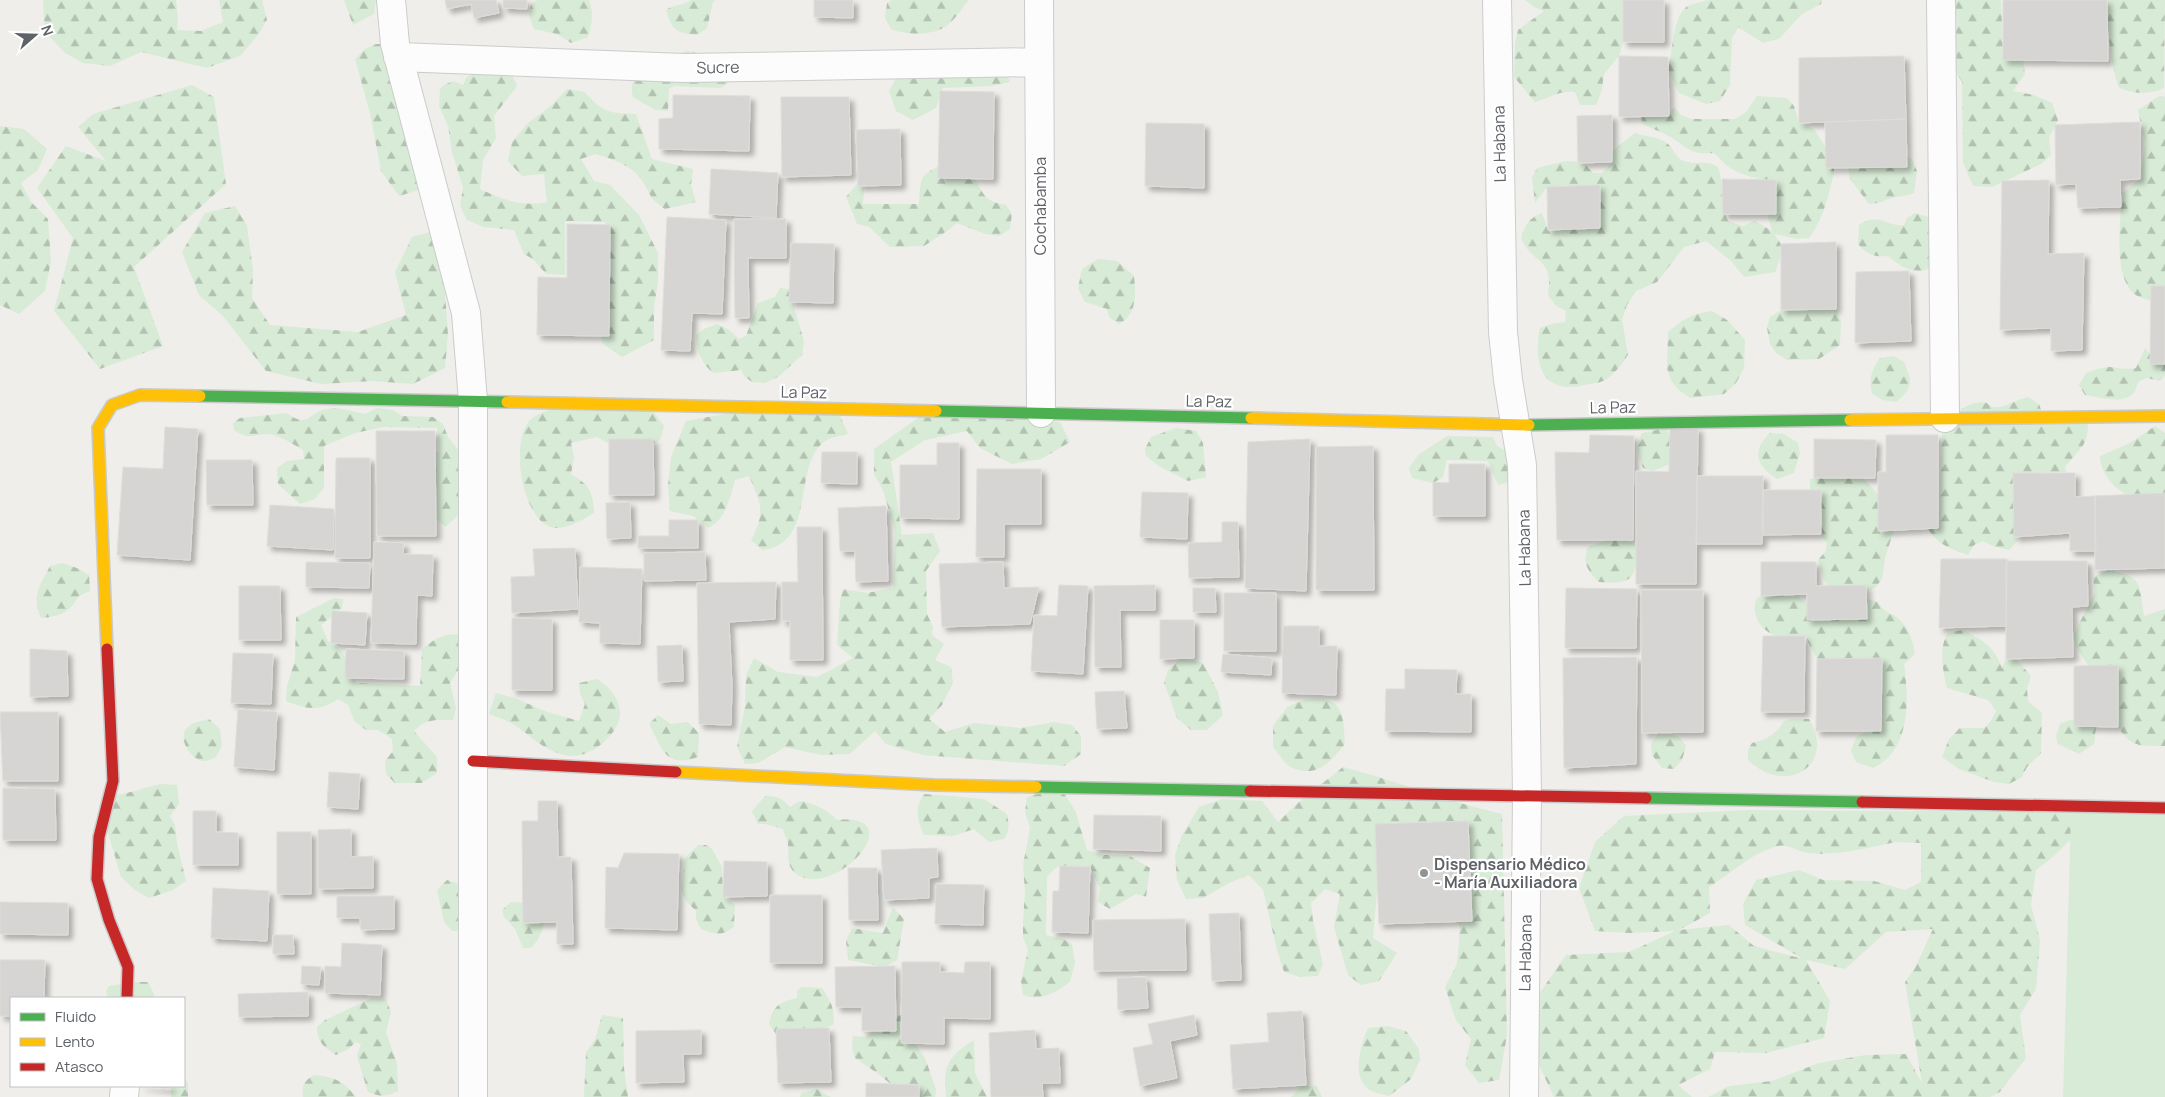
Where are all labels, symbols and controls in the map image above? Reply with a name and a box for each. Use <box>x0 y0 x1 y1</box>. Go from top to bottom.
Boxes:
north arrow <box>10 10 60 60</box>
text: N <box>37 22 58 38</box>
street label: Sucre <box>696 56 740 78</box>
street label: La Habana <box>1487 105 1511 183</box>
street label: Cochabamba <box>1029 157 1051 255</box>
street label: La Paz <box>780 381 828 403</box>
street label: La Paz <box>1185 390 1233 412</box>
street label: La Paz <box>1589 396 1637 418</box>
street label: La Habana <box>1512 509 1536 587</box>
place label: Dispensario Médico - María Auxiliadora <box>1434 853 1586 893</box>
marker: Dispensario Médico - María Auxiliadora <box>1418 867 1430 879</box>
street label: La Habana <box>1513 914 1537 992</box>
legend <box>10 997 185 1087</box>
text: Fluido <box>55 1006 96 1027</box>
text: Lento <box>55 1031 95 1052</box>
text: Atasco <box>55 1056 103 1077</box>

